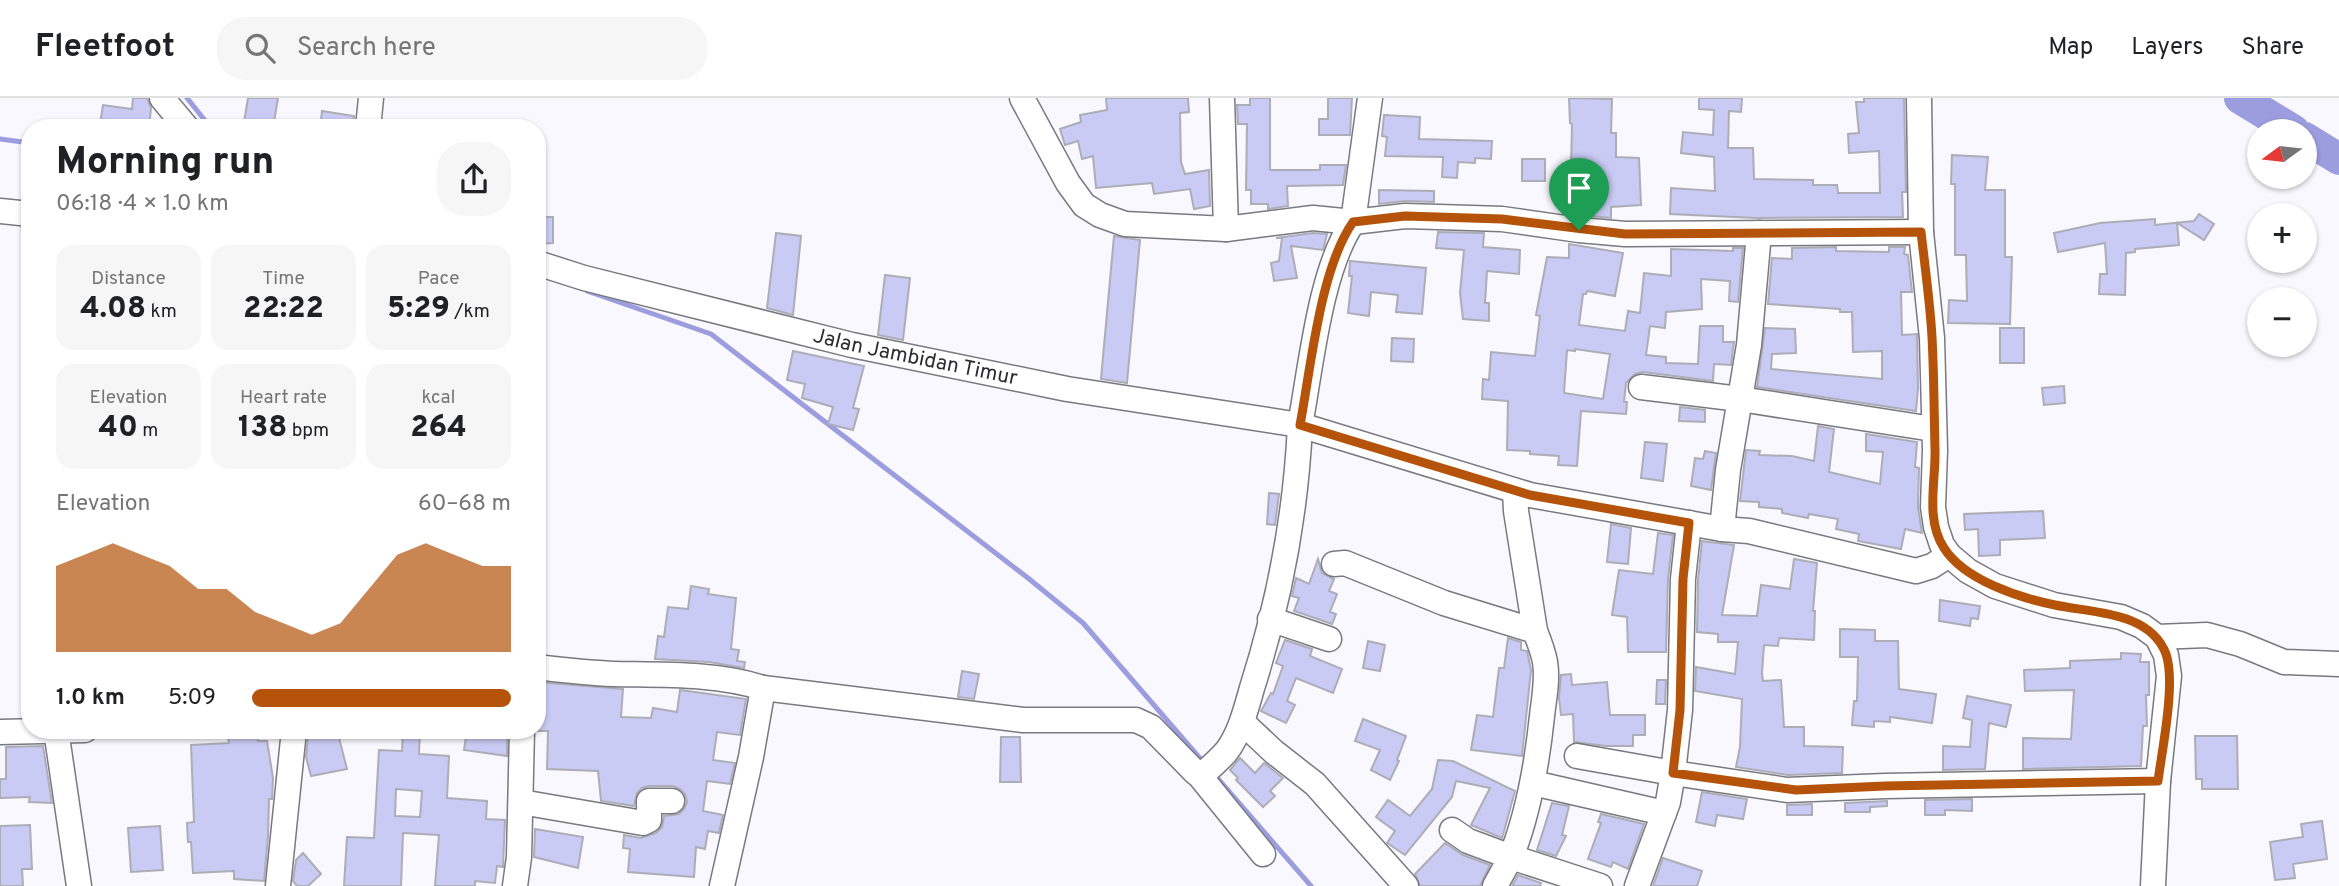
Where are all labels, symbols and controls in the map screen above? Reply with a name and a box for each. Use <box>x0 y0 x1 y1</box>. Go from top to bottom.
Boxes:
search box <box>217 17 707 80</box>
text: Fleetfoot <box>35 27 175 69</box>
icon: search <box>241 29 279 67</box>
text: Search here <box>297 32 436 65</box>
text: Map <box>2048 33 2093 63</box>
text: Layers <box>2131 33 2203 63</box>
text: Share <box>2241 33 2304 63</box>
north arrow <box>2247 119 2317 189</box>
map controls <box>2247 119 2317 357</box>
text: Morning run <box>56 139 274 188</box>
button: share <box>437 142 511 216</box>
pin <box>1549 158 1609 230</box>
icon: arrive <box>1560 169 1598 207</box>
text: 06:18 · 4 × 1.0 km <box>56 190 229 219</box>
button: + <box>2247 203 2317 273</box>
text: Distance <box>91 267 166 291</box>
text: Time <box>262 267 305 291</box>
text: Pace <box>418 267 459 291</box>
button: − <box>2247 287 2317 357</box>
text: 4.08 <box>80 291 146 328</box>
text: 22:22 <box>243 291 324 328</box>
text: 5:29 <box>387 291 450 328</box>
text: km <box>146 300 177 324</box>
text: /km <box>450 300 490 324</box>
street label: Jalan Jambidan Timur <box>810 322 1020 392</box>
text: Elevation <box>89 386 168 410</box>
text: Heart rate <box>240 386 327 410</box>
text: kcal <box>422 386 455 410</box>
text: 40 <box>99 410 138 447</box>
text: 138 <box>238 410 287 447</box>
text: 264 <box>410 410 467 447</box>
text: m <box>138 419 158 443</box>
text: bpm <box>287 419 329 443</box>
text: Elevation <box>56 490 151 519</box>
text: 60–68 m <box>418 490 511 519</box>
text: 1.0 km <box>56 684 125 713</box>
text: 5:09 <box>168 684 216 713</box>

